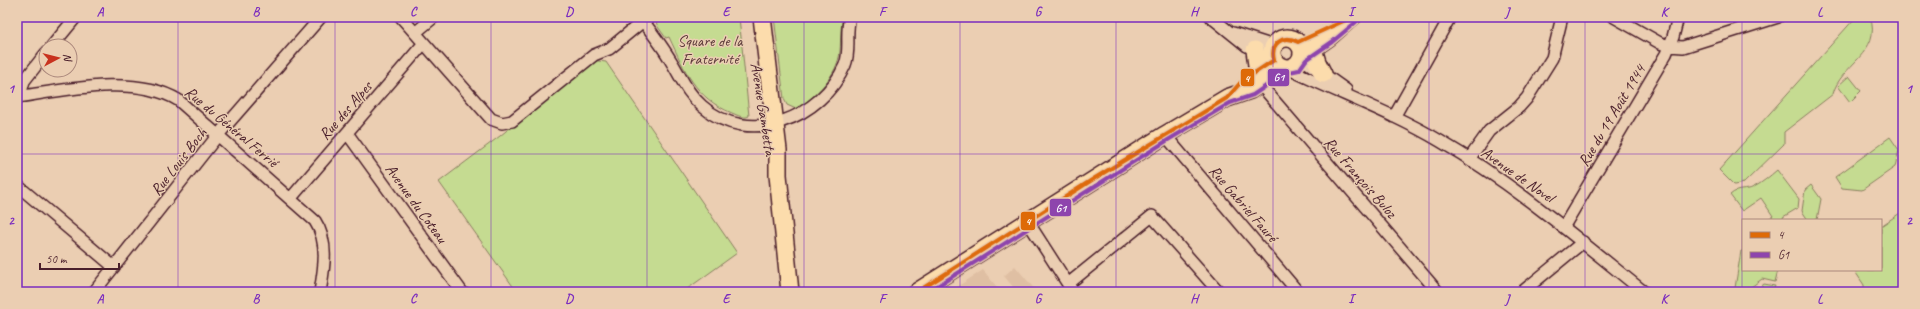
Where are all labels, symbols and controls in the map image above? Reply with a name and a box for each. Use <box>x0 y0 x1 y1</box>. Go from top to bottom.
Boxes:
text: A <box>97 4 105 20</box>
text: B <box>253 4 261 20</box>
text: C <box>410 4 418 20</box>
text: D <box>565 4 574 20</box>
text: E <box>723 4 732 20</box>
text: F <box>879 4 888 20</box>
text: G <box>1035 4 1043 20</box>
text: H <box>1190 4 1200 20</box>
text: I <box>1348 4 1357 20</box>
text: J <box>1504 4 1511 20</box>
text: K <box>1661 4 1671 20</box>
text: L <box>1817 4 1824 20</box>
park label: Square de la Fraternité <box>678 31 744 69</box>
north arrow <box>38 38 78 78</box>
text: N <box>61 53 76 63</box>
street label: Rue du 19 Août 1944 <box>1574 60 1651 170</box>
street label: Avenue Gambetta <box>746 61 780 158</box>
line badge: 4 <box>1240 68 1255 87</box>
line badge: G1 <box>1267 68 1290 87</box>
text: G1 <box>1274 70 1285 84</box>
text: 4 <box>1245 71 1252 85</box>
street label: Rue des Alpes <box>315 76 378 144</box>
text: 1 <box>8 81 16 97</box>
text: 1 <box>1906 81 1914 97</box>
street label: Rue du Général Ferrié <box>181 82 284 173</box>
street label: Rue Louis Boch <box>146 123 212 200</box>
street label: Rue François Buloz <box>1320 133 1402 223</box>
street label: Avenue de Novel <box>1477 142 1560 209</box>
street label: Avenue du Coteau <box>381 160 452 248</box>
street label: Rue Gabriel Fauré <box>1204 161 1284 248</box>
line badge: G1 <box>1049 198 1072 217</box>
text: G1 <box>1056 201 1067 215</box>
line badge: 4 <box>1020 211 1036 231</box>
text: 2 <box>8 213 15 229</box>
text: 2 <box>1906 213 1913 229</box>
text: 4 <box>1026 214 1033 228</box>
legend <box>1742 219 1882 271</box>
text: 4 <box>1778 227 1785 243</box>
scale bar <box>40 245 119 271</box>
text: G1 <box>1778 247 1790 263</box>
text: 50 m <box>46 251 68 267</box>
text: A <box>97 291 105 307</box>
text: B <box>253 291 261 307</box>
text: C <box>410 291 418 307</box>
text: D <box>565 291 574 307</box>
text: E <box>723 291 732 307</box>
text: F <box>879 291 888 307</box>
text: G <box>1035 291 1043 307</box>
text: H <box>1190 291 1200 307</box>
text: I <box>1348 291 1357 307</box>
text: J <box>1504 291 1511 307</box>
text: K <box>1661 291 1671 307</box>
text: L <box>1817 291 1824 307</box>

